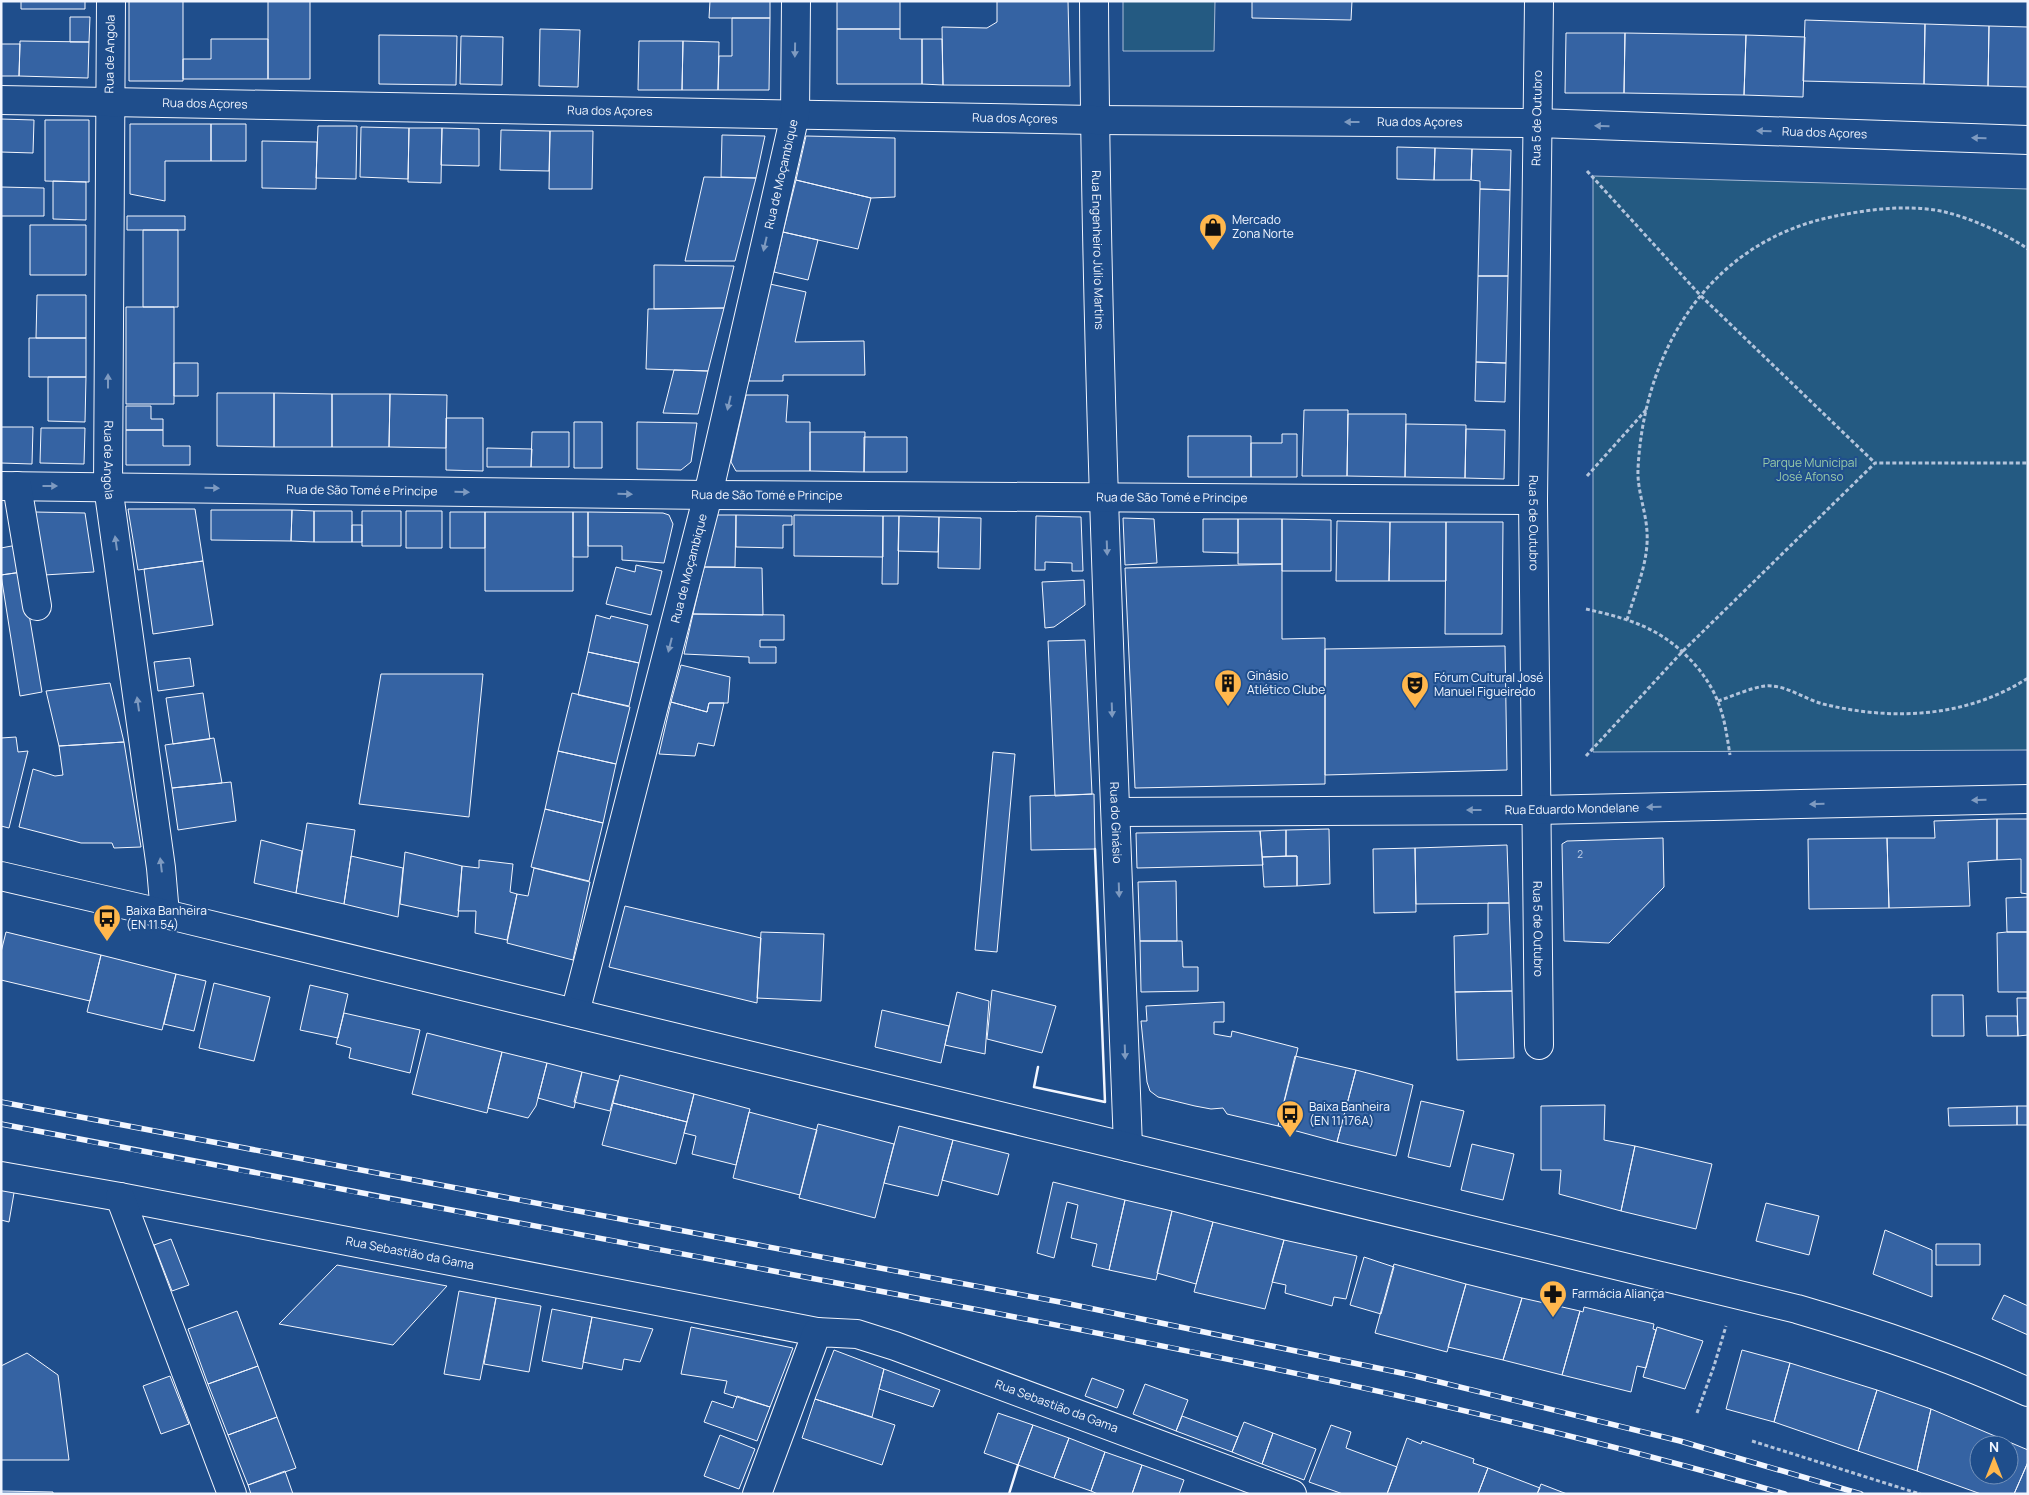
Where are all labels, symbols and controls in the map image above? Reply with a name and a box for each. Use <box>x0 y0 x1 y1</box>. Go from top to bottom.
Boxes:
street label: Rua de Angola <box>100 15 119 93</box>
one-way arrow <box>791 42 799 58</box>
street label: Rua 5 de Outubro <box>1527 70 1546 166</box>
street label: Rua dos Açores <box>162 94 248 113</box>
street label: Rua dos Açores <box>567 101 653 120</box>
street label: Rua dos Açores <box>972 109 1058 127</box>
street label: Rua dos Açores <box>1377 113 1463 130</box>
street label: Rua de Moçambique <box>760 117 802 231</box>
one-way arrow <box>1344 118 1360 126</box>
one-way arrow <box>1593 121 1609 129</box>
street label: Rua dos Açores <box>1782 122 1868 142</box>
one-way arrow <box>1756 127 1772 135</box>
one-way arrow <box>1971 134 1987 142</box>
street label: Rua Engenheiro Júlio Martins <box>1088 170 1108 330</box>
place label: Mercado Zona Norte <box>1232 211 1294 242</box>
shop icon: Mercado Zona Norte <box>1198 212 1228 251</box>
one-way arrow <box>761 237 769 252</box>
one-way arrow <box>104 373 112 389</box>
one-way arrow <box>725 395 733 410</box>
street label: Rua de Angola <box>100 421 119 500</box>
park label: Parque Municipal José Afonso <box>1763 454 1857 485</box>
street label: Rua 5 de Outubro <box>1525 475 1543 571</box>
street label: Rua de São Tomé e Principe <box>286 481 438 500</box>
one-way arrow <box>42 482 58 490</box>
one-way arrow <box>205 484 221 492</box>
street label: Rua de São Tomé e Principe <box>691 486 843 504</box>
one-way arrow <box>455 488 471 496</box>
street label: Rua de São Tomé e Principe <box>1096 488 1248 506</box>
one-way arrow <box>617 490 633 498</box>
street label: Rua de Moçambique <box>666 512 711 625</box>
one-way arrow <box>111 535 119 551</box>
one-way arrow <box>1103 540 1111 556</box>
one-way arrow <box>665 638 673 653</box>
place label: Ginásio Atlético Clube <box>1247 667 1325 698</box>
building icon: Ginásio Atlético Clube <box>1213 668 1243 707</box>
place label: Fórum Cultural José Manuel Figueiredo <box>1434 669 1543 700</box>
theatre icon: Fórum Cultural José Manuel Figueiredo <box>1400 670 1430 709</box>
one-way arrow <box>134 696 142 712</box>
one-way arrow <box>1109 702 1117 718</box>
street label: Rua do Ginásio <box>1106 781 1126 864</box>
one-way arrow <box>1971 796 1987 804</box>
street label: Rua Eduardo Mondelane <box>1505 799 1639 818</box>
one-way arrow <box>1808 800 1824 808</box>
one-way arrow <box>1646 804 1662 812</box>
one-way arrow <box>1466 806 1482 814</box>
house number: 2 <box>1577 847 1583 861</box>
one-way arrow <box>157 857 165 873</box>
street label: Rua 5 de Outubro <box>1529 881 1547 977</box>
one-way arrow <box>1115 882 1123 898</box>
place label: Baixa Banheira (EN 11 54) <box>126 902 207 933</box>
bus stop icon: Baixa Banheira (EN 11 54) <box>92 903 122 942</box>
one-way arrow <box>1121 1045 1129 1061</box>
place label: Baixa Banheira (EN 11 176A) <box>1309 1098 1390 1129</box>
bus stop icon: Baixa Banheira (EN 11 176A) <box>1275 1099 1305 1138</box>
street label: Rua Sebastião da Gama <box>344 1232 475 1273</box>
pharmacy icon: Farmácia Aliança <box>1538 1279 1568 1318</box>
place label: Farmácia Aliança <box>1572 1285 1664 1302</box>
street label: Rua Sebastião da Gama <box>993 1375 1121 1436</box>
north arrow <box>1969 1435 2019 1485</box>
text: N <box>1989 1437 1999 1456</box>

